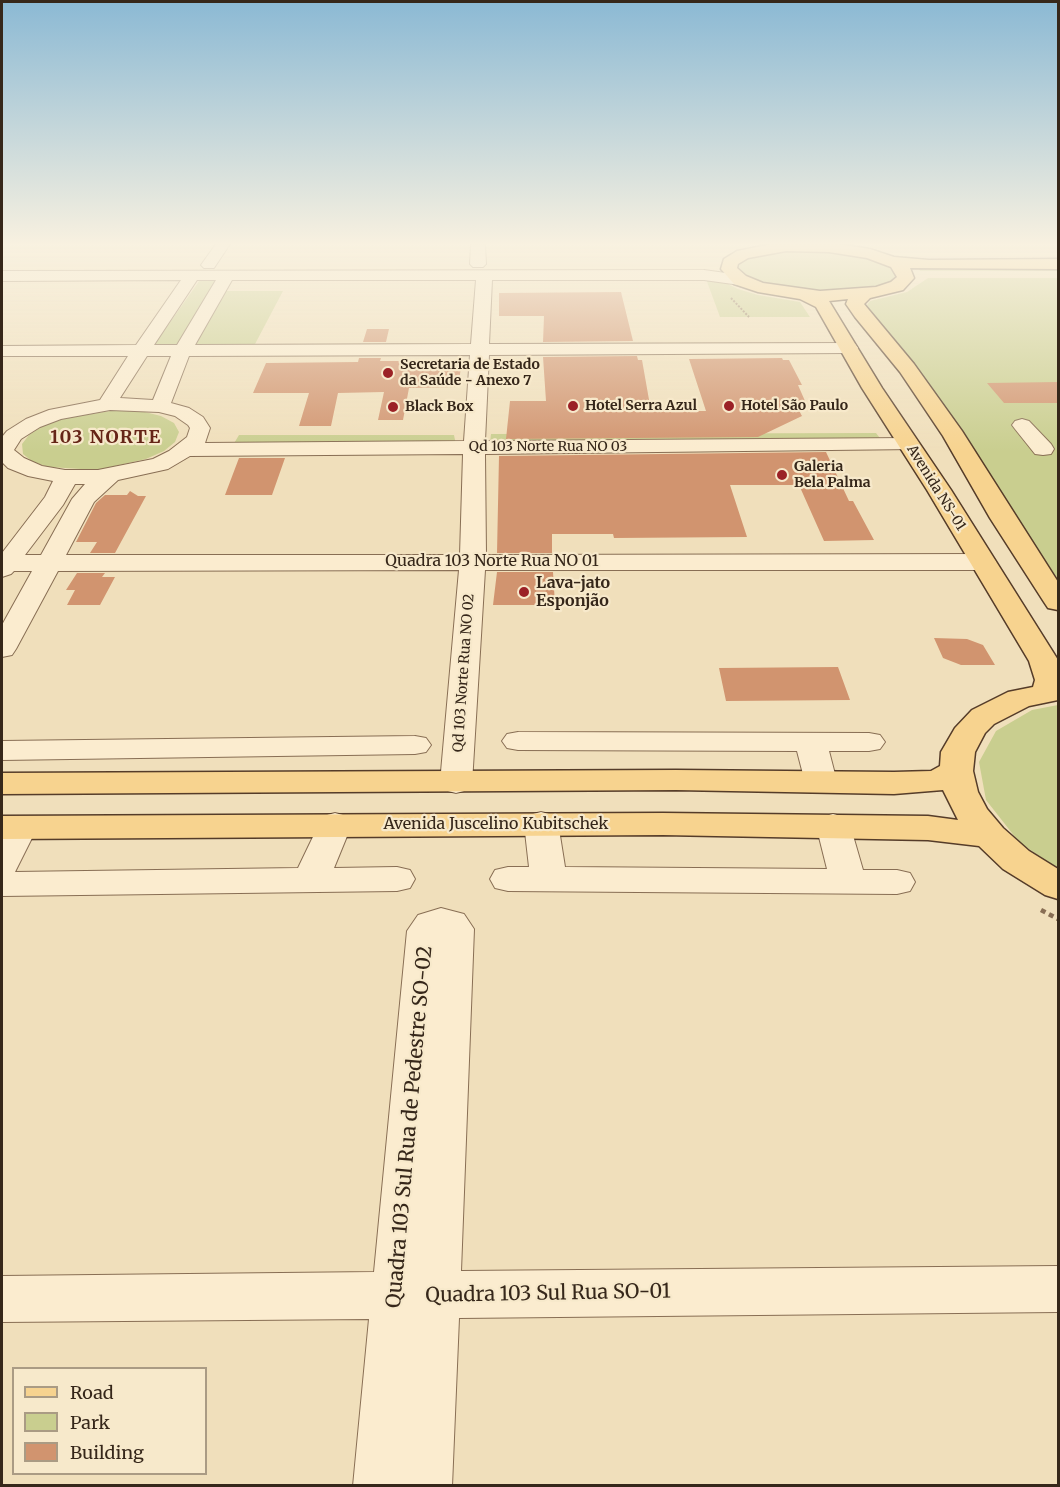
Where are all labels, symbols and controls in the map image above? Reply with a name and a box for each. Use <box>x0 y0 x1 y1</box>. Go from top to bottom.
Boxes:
place label: Secretaria de Estado da Saúde - Anexo 7 <box>400 357 540 390</box>
marker: Secretaria de Estado da Saúde - Anexo 7 <box>381 366 395 380</box>
place label: Hotel Serra Azul <box>585 398 697 414</box>
place label: Hotel São Paulo <box>741 398 848 414</box>
place label: Black Box <box>405 399 473 415</box>
marker: Hotel Serra Azul <box>566 399 580 413</box>
marker: Hotel São Paulo <box>722 399 736 413</box>
marker: Black Box <box>386 400 400 414</box>
district label: 103 NORTE <box>50 427 162 449</box>
street label: Qd 103 Norte Rua NO 03 <box>469 439 627 455</box>
street label: Avenida NS-01 <box>903 442 969 534</box>
place label: Galeria Bela Palma <box>794 459 871 491</box>
marker: Galeria Bela Palma <box>775 468 789 482</box>
street label: Quadra 103 Norte Rua NO 01 <box>385 551 599 571</box>
place label: Lava-jato Esponjão <box>536 573 610 611</box>
marker: Lava-jato Esponjão <box>517 585 531 599</box>
street label: Qd 103 Norte Rua NO 02 <box>450 593 478 753</box>
street label: Avenida Juscelino Kubitschek <box>383 814 609 834</box>
street label: Quadra 103 Sul Rua de Pedestre SO-02 <box>382 945 438 1309</box>
street label: Quadra 103 Sul Rua SO-01 <box>425 1280 671 1308</box>
legend <box>12 1367 207 1475</box>
text: Road <box>70 1381 114 1404</box>
text: Park <box>70 1411 110 1434</box>
text: Building <box>70 1441 144 1464</box>

